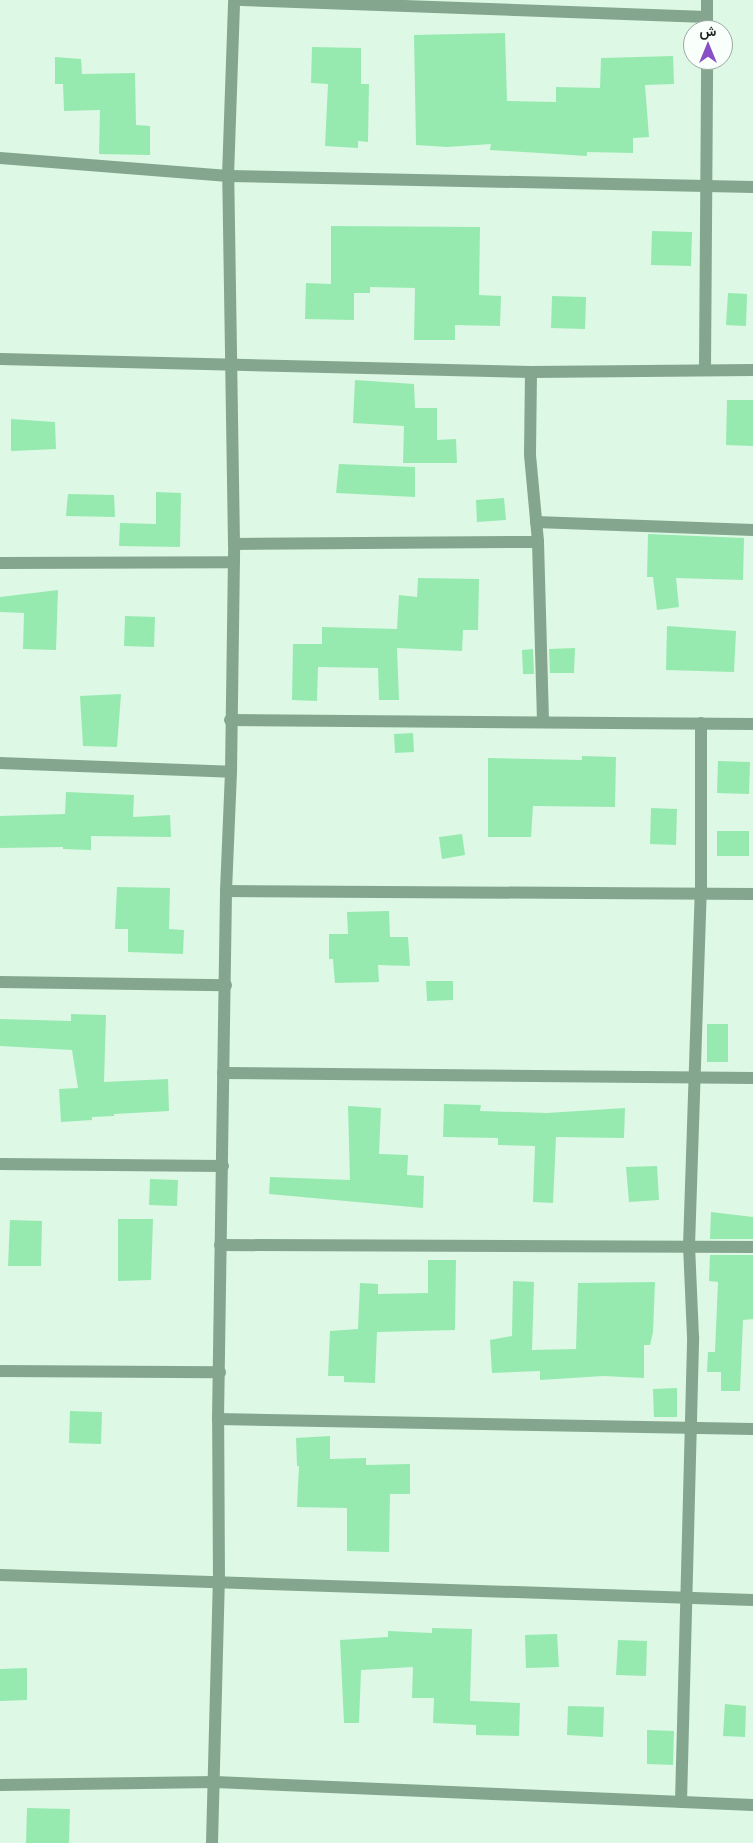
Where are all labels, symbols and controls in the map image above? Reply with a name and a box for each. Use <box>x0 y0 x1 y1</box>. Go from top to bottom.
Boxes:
north arrow <box>683 20 733 70</box>
text: ش <box>700 21 716 40</box>

